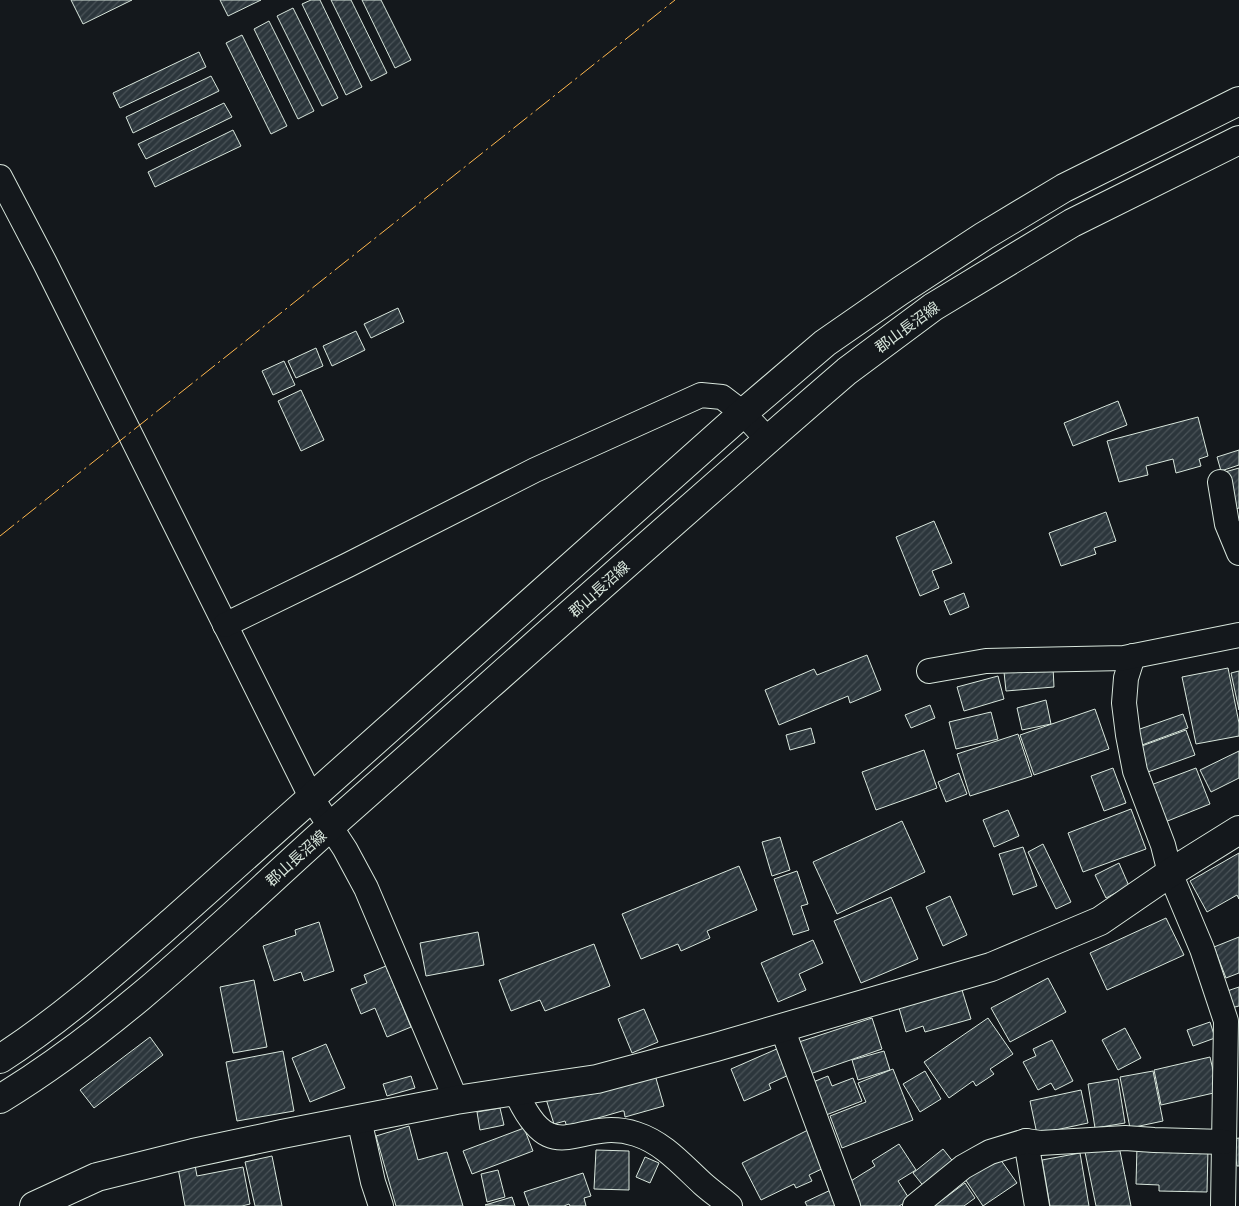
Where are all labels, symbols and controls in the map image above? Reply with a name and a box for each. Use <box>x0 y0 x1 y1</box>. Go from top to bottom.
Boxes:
street label: 郡山長沼線 <box>872 298 942 356</box>
street label: 郡山長沼線 <box>565 558 633 620</box>
street label: 郡山長沼線 <box>262 827 330 889</box>

